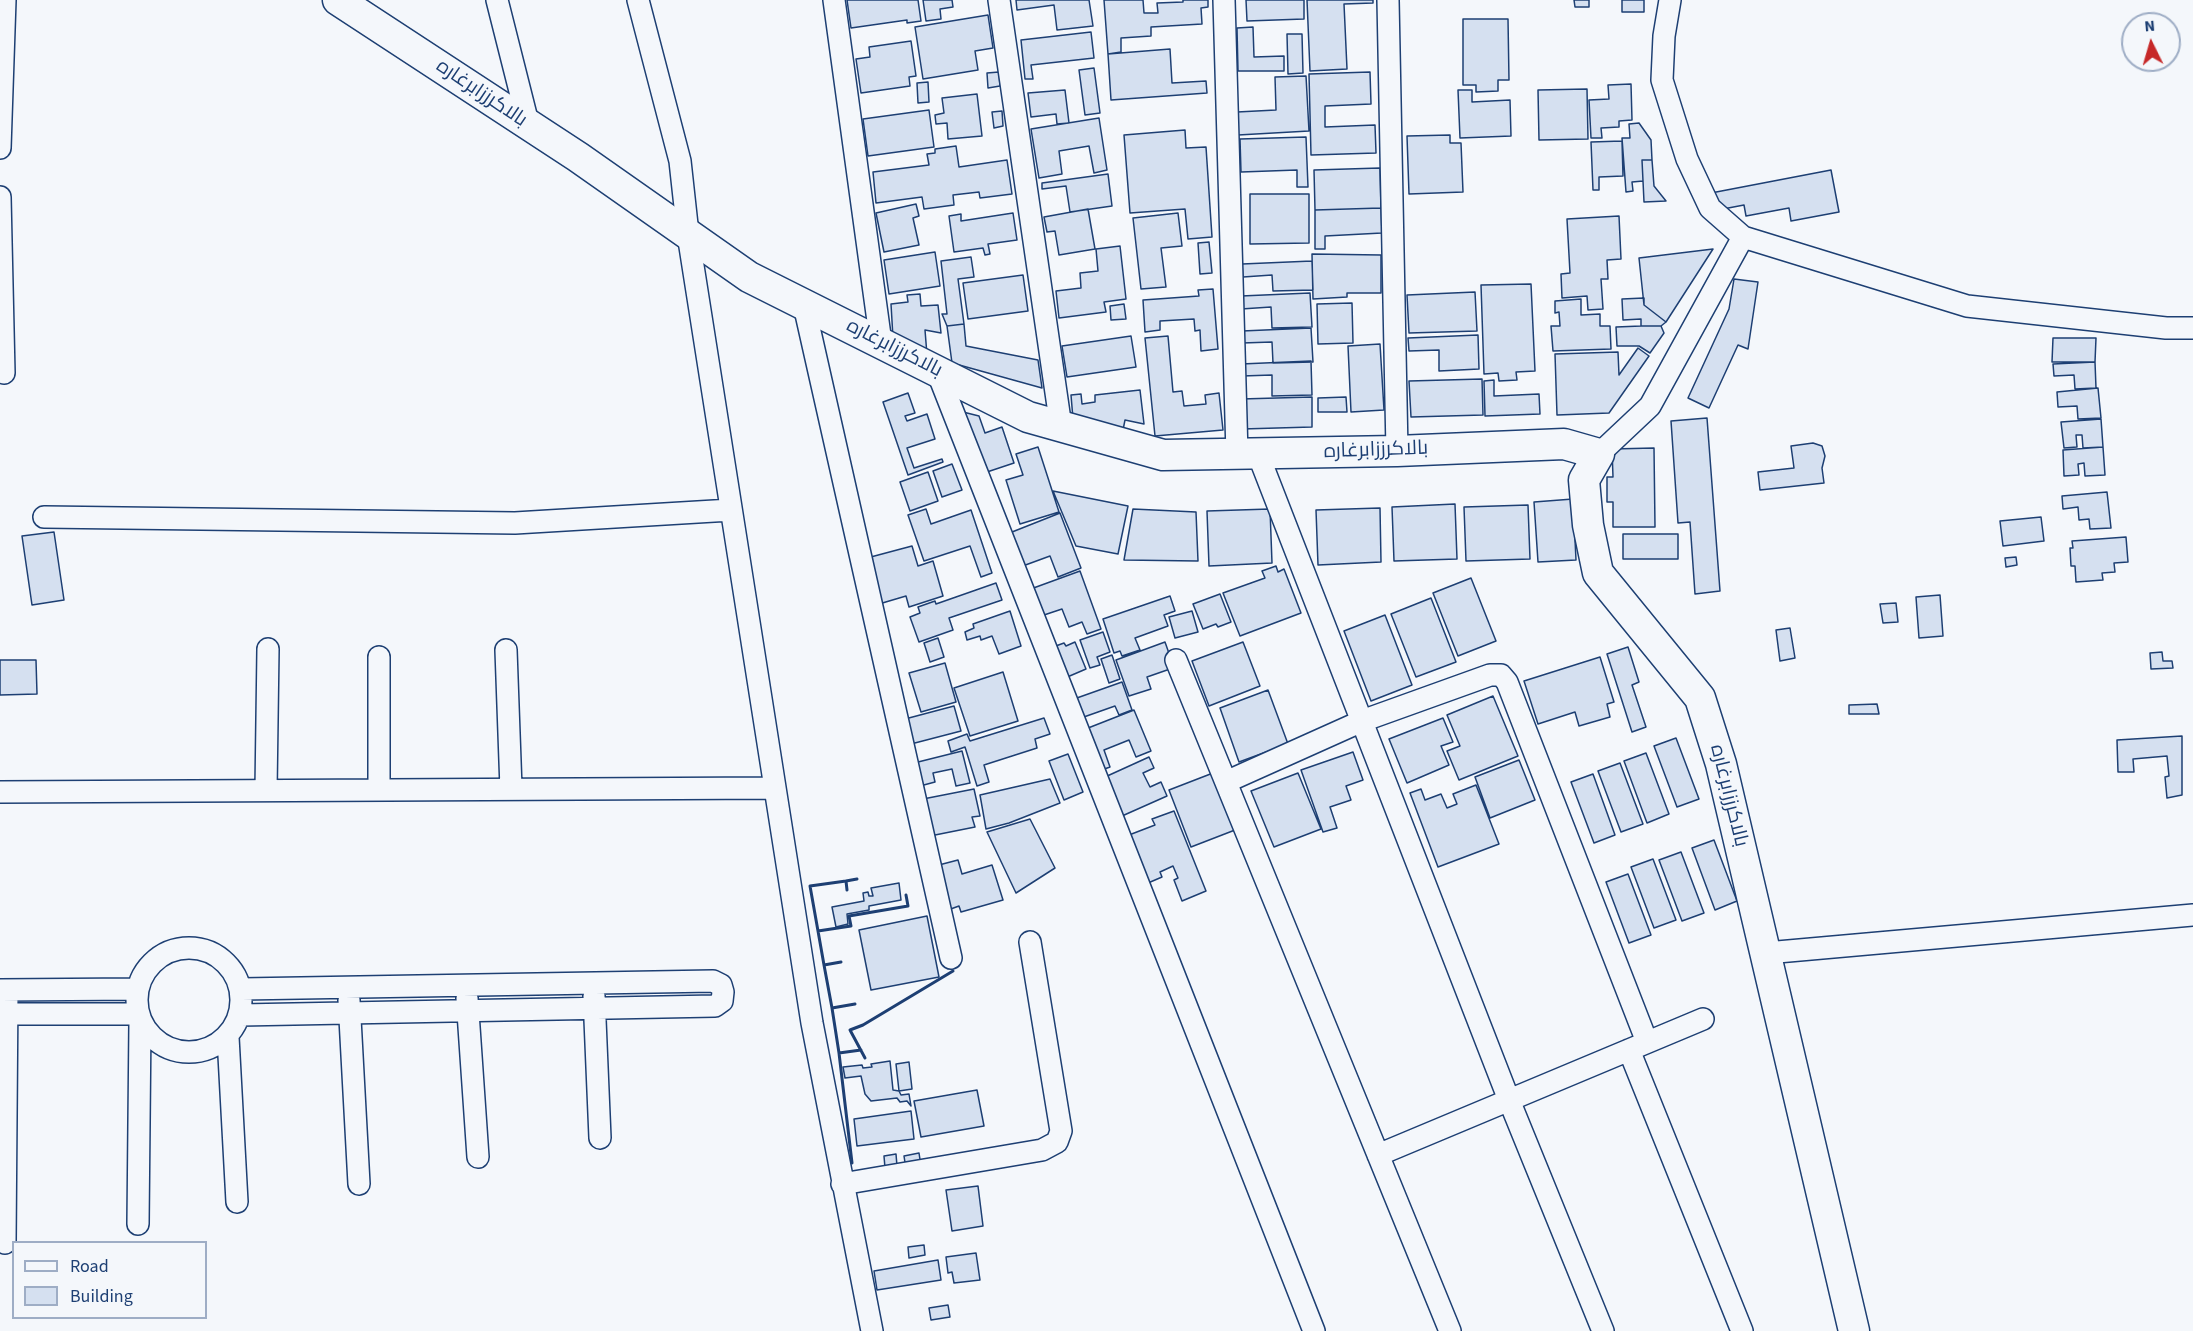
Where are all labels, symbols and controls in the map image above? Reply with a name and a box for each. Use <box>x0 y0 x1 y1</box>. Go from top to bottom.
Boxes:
north arrow <box>2121 12 2181 72</box>
text: N <box>2143 15 2156 37</box>
street label: بالاکرززابرغاره <box>431 55 531 133</box>
street label: بالاکرززابرغاره <box>842 315 946 383</box>
street label: بالاکرززابرغاره <box>1323 437 1429 465</box>
street label: بالاکرززابرغاره <box>1704 742 1752 850</box>
legend <box>12 1241 207 1319</box>
text: Road <box>70 1254 109 1279</box>
text: Building <box>70 1284 133 1309</box>

